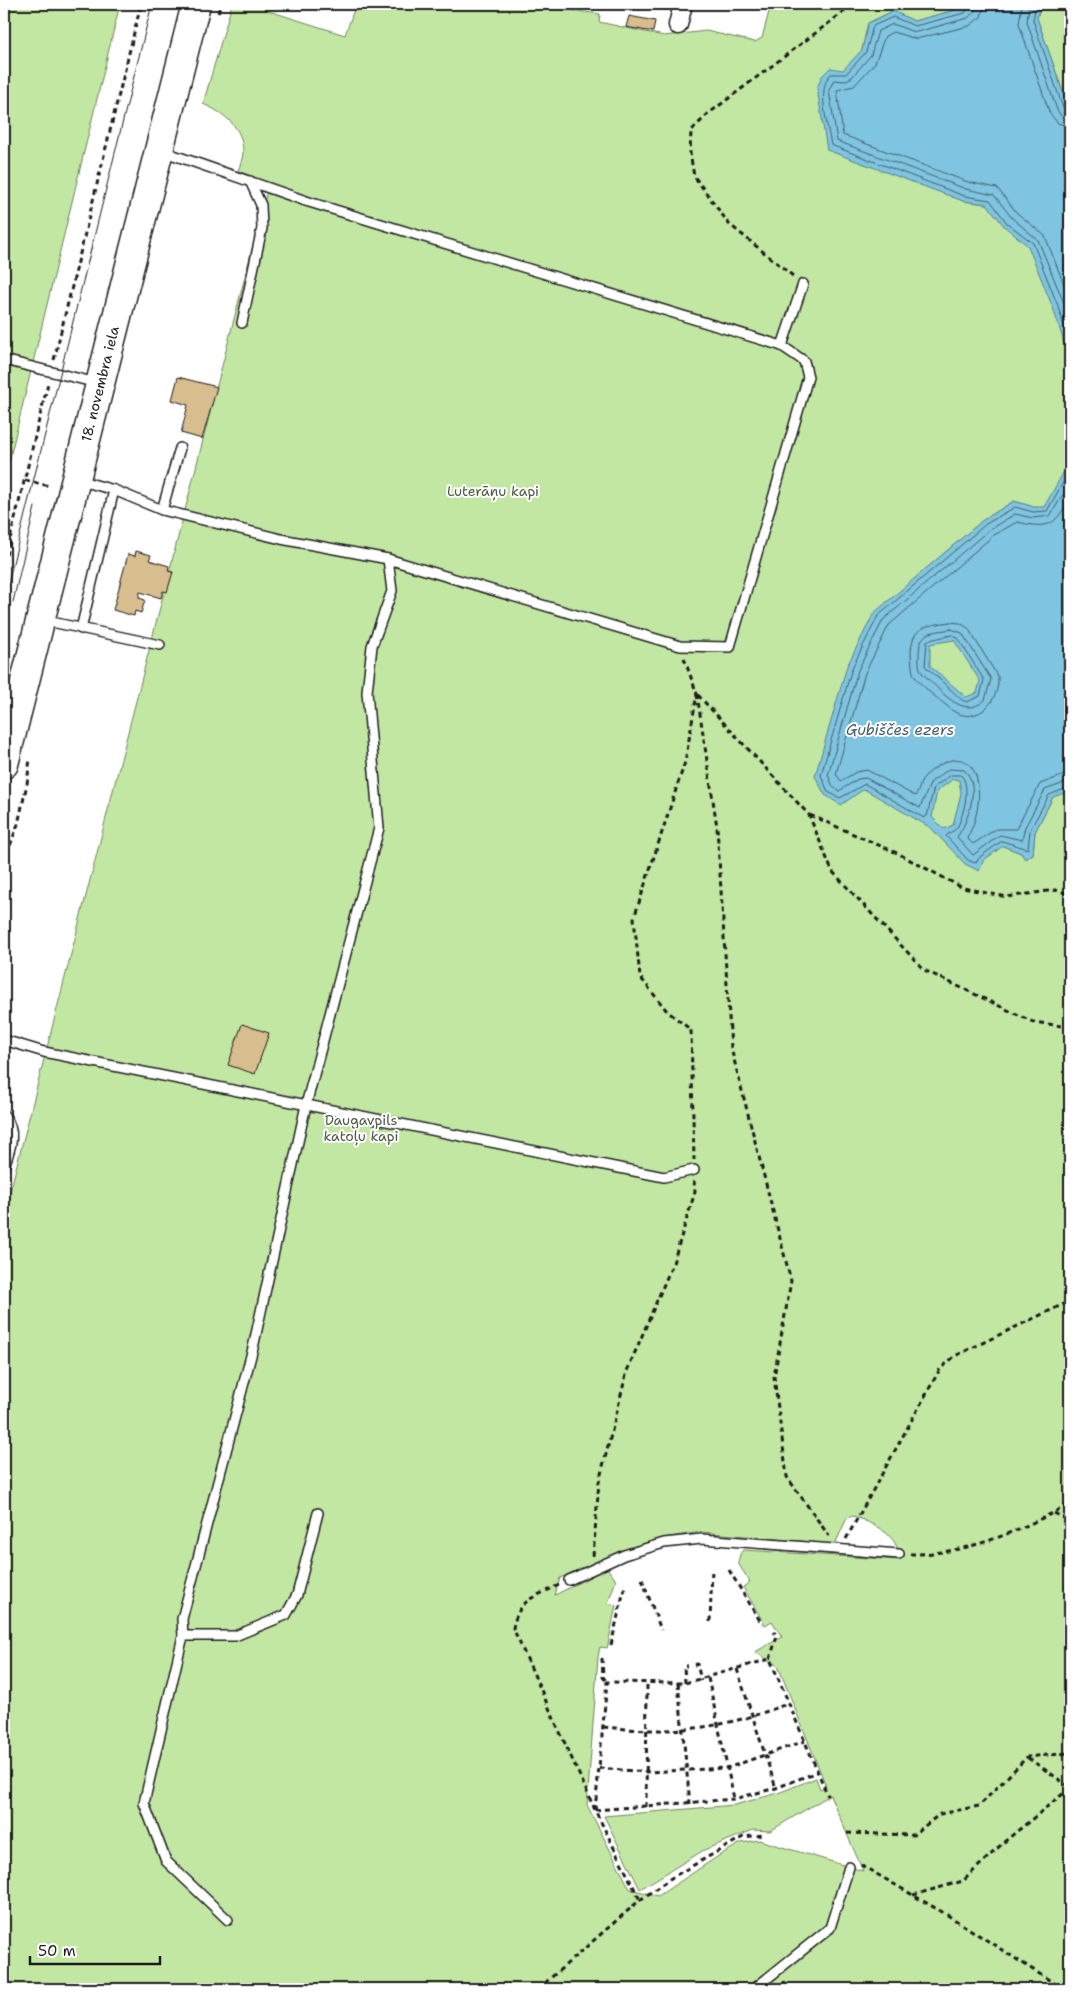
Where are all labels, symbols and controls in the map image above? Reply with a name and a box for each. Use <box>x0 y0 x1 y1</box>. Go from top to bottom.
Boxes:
street label: 18. novembra iela <box>77 324 123 444</box>
park label: Luterāņu kapi <box>447 482 539 501</box>
water label: Gubiščes ezers <box>846 720 954 740</box>
park label: Daugavpils katoļu kapi <box>323 1111 399 1146</box>
scale bar <box>30 1933 160 1965</box>
text: 50 m <box>38 1941 76 1961</box>

